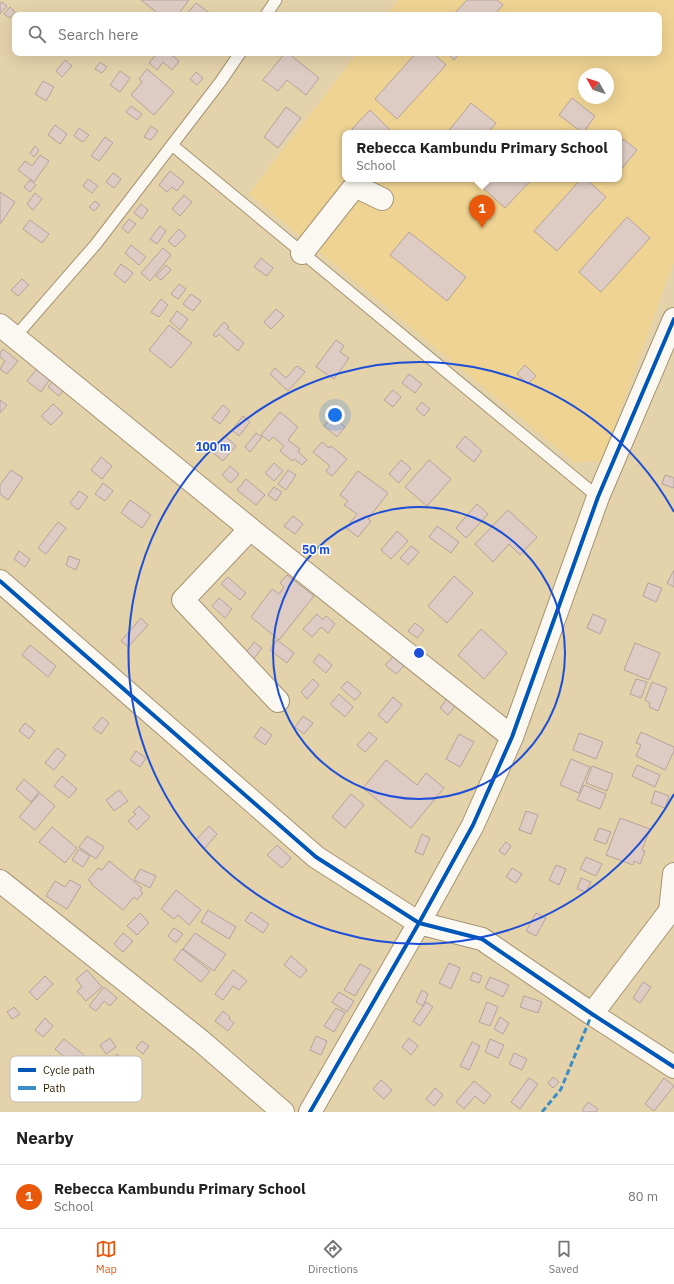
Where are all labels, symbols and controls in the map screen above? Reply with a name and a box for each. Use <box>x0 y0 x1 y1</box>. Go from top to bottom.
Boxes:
search box <box>12 12 662 56</box>
icon: search <box>26 23 48 45</box>
text: Search here <box>58 25 138 44</box>
north arrow <box>578 68 614 104</box>
popup <box>342 130 622 182</box>
text: Rebecca Kambundu Primary School <box>356 138 608 157</box>
text: School <box>356 157 396 174</box>
pin: 1 <box>469 195 495 228</box>
your location <box>325 405 345 425</box>
text: 100 m <box>195 439 231 454</box>
text: 50 m <box>302 542 330 557</box>
centre of rings <box>412 646 426 660</box>
legend <box>10 1056 142 1102</box>
text: Cycle path <box>43 1063 95 1077</box>
text: Path <box>43 1081 66 1095</box>
text: Nearby <box>16 1127 74 1149</box>
text: Rebecca Kambundu Primary School <box>54 1179 305 1198</box>
text: 1 <box>25 1188 33 1205</box>
text: 80 m <box>628 1188 658 1205</box>
text: School <box>54 1198 94 1215</box>
tab: Map <box>95 1238 117 1276</box>
tab: Directions <box>308 1238 358 1276</box>
tab: Saved <box>549 1238 579 1276</box>

